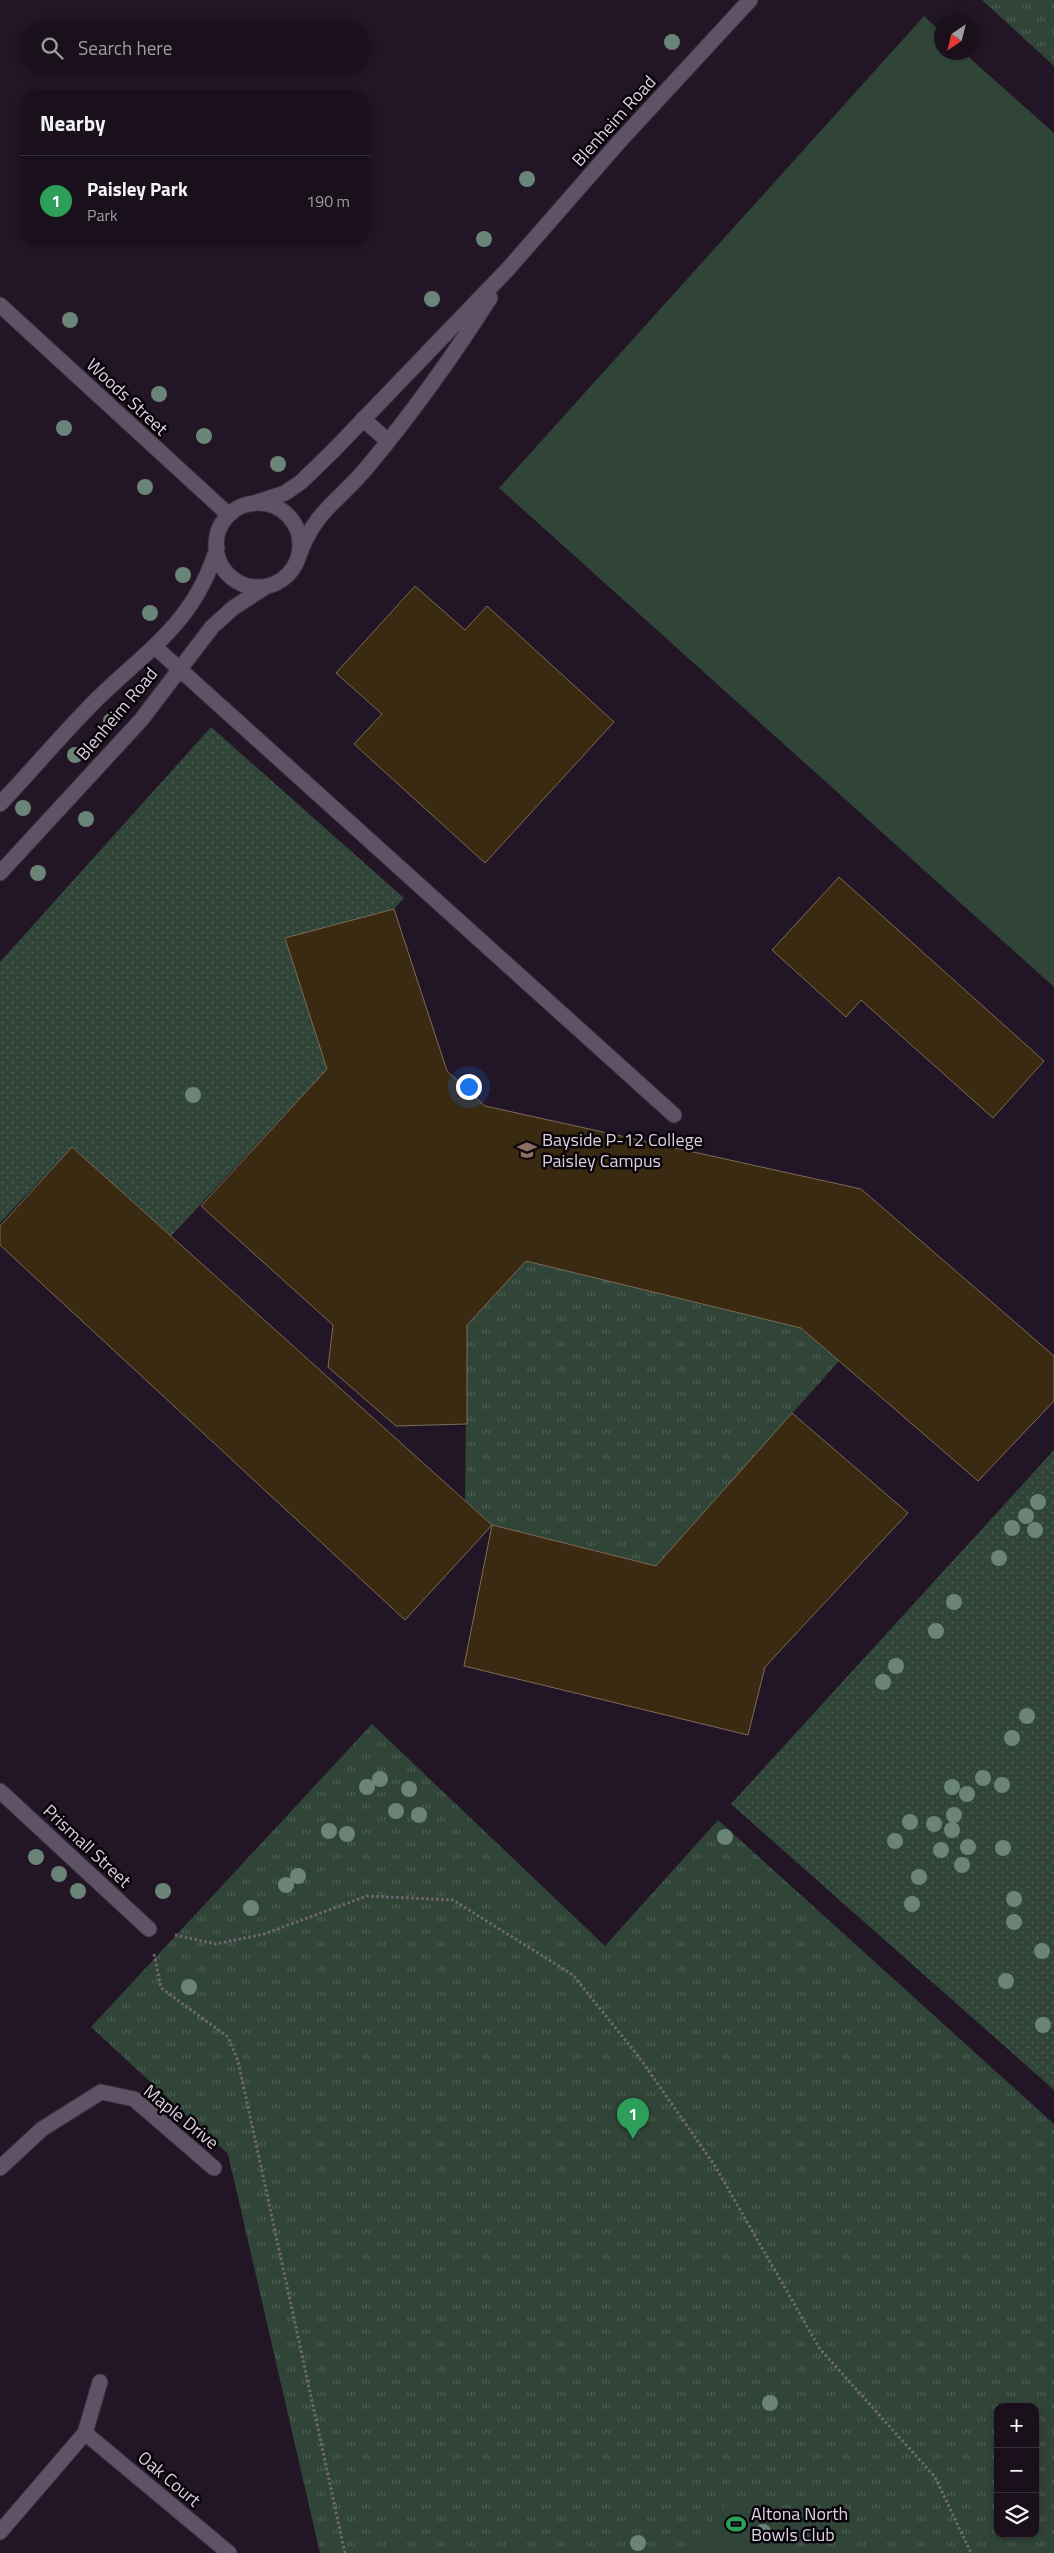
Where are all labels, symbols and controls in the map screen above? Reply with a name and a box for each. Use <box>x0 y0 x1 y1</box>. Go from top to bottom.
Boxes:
north arrow <box>934 15 979 60</box>
search box <box>20 20 370 75</box>
text: Search here <box>78 33 172 62</box>
icon: search <box>38 34 66 62</box>
street label: Blenheim Road <box>565 69 662 172</box>
text: Nearby <box>40 107 105 139</box>
text: Paisley Park <box>87 174 188 203</box>
text: 1 <box>52 189 60 213</box>
text: 190 m <box>306 189 350 213</box>
text: Park <box>87 203 118 227</box>
street label: Woods Street <box>81 352 175 442</box>
street label: Blenheim Road <box>69 661 164 766</box>
your location <box>456 1074 482 1100</box>
place label: Bayside P-12 College Paisley Campus <box>542 1126 703 1174</box>
school or university icon: Bayside P-12 College Paisley Campus <box>516 1139 538 1161</box>
street label: Prismall Street <box>37 1798 138 1894</box>
street label: Maple Drive <box>138 2078 225 2155</box>
pin: 1 <box>617 2098 649 2139</box>
map controls <box>994 2403 1039 2538</box>
button: + <box>994 2403 1039 2448</box>
street label: Oak Court <box>132 2444 207 2513</box>
button: − <box>994 2448 1039 2493</box>
button: layers <box>994 2493 1039 2538</box>
place label: Altona North Bowls Club <box>751 2500 848 2548</box>
sports icon: Altona North Bowls Club <box>725 2513 747 2535</box>

